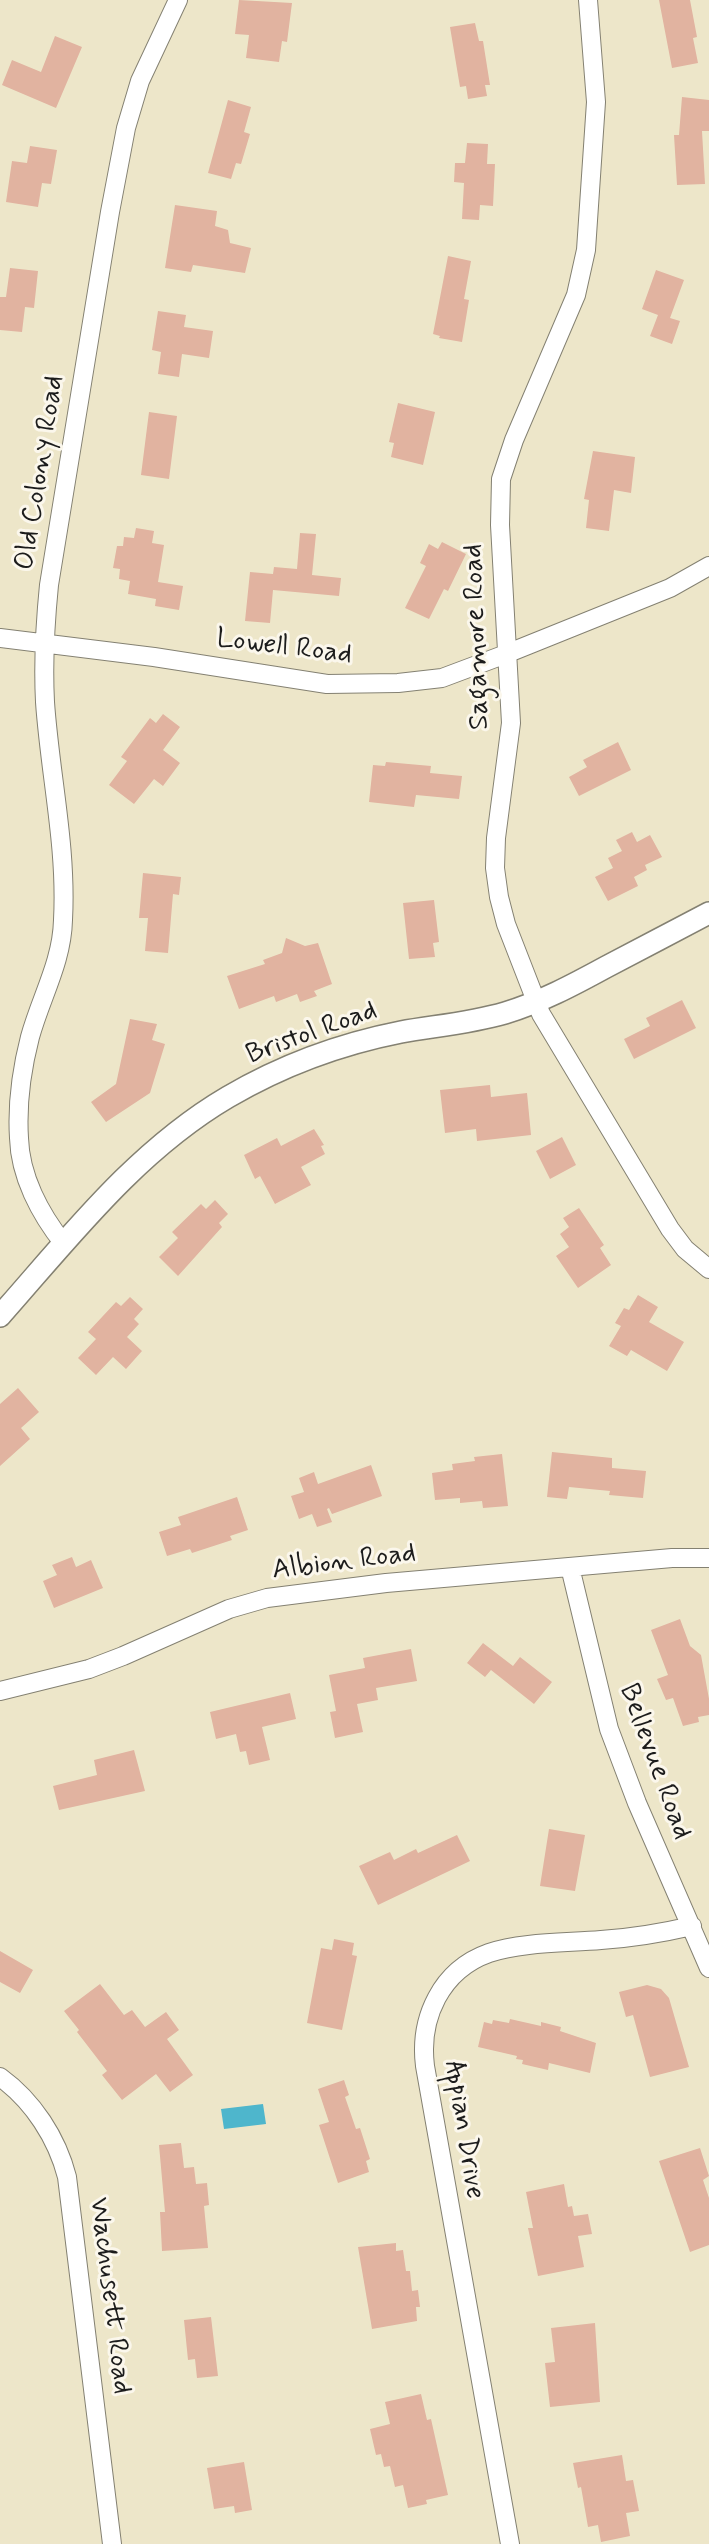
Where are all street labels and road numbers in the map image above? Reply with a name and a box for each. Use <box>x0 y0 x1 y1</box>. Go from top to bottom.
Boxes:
street label: Old Colony Road <box>9 373 73 573</box>
street label: Sagamore Road <box>458 543 498 731</box>
street label: Lowell Road <box>214 623 354 673</box>
street label: Bristol Road <box>242 995 382 1073</box>
street label: Albion Road <box>270 1538 418 1588</box>
street label: Bellevue Road <box>610 1680 698 1844</box>
street label: Appian Drive <box>435 2058 491 2202</box>
street label: Wachusett Road <box>80 2196 138 2396</box>

